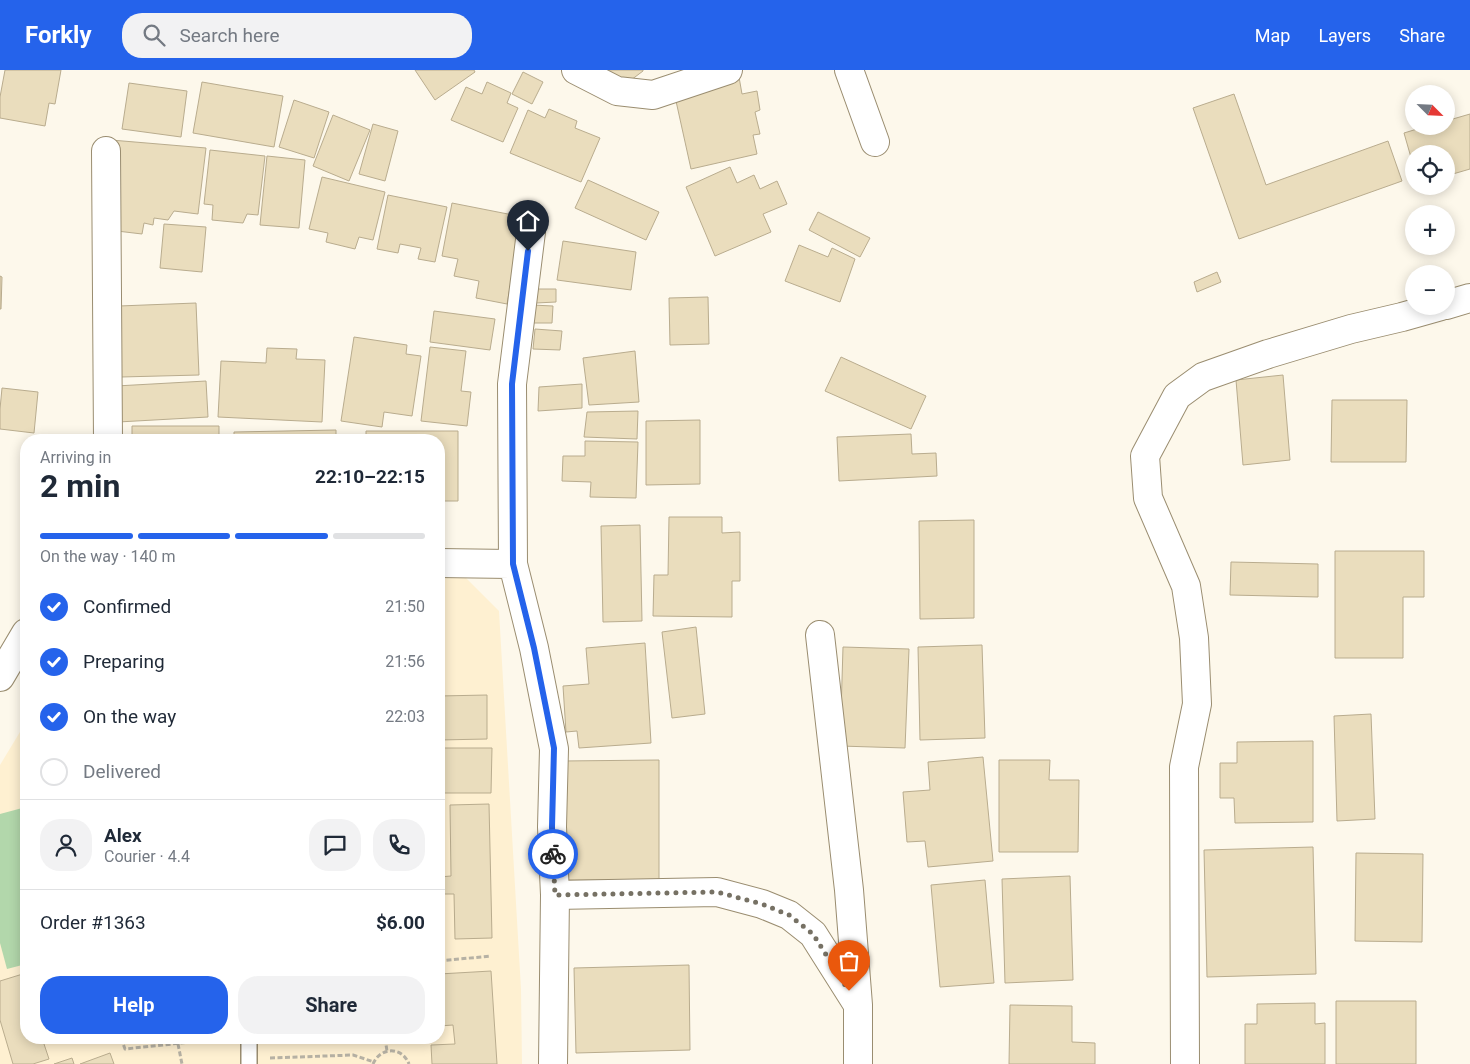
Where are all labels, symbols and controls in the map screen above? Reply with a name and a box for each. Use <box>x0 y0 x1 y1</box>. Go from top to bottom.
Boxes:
search box <box>122 13 472 58</box>
text: Forkly <box>25 21 92 49</box>
icon: search <box>140 21 168 49</box>
text: Search here <box>180 24 279 47</box>
text: Map <box>1255 25 1290 46</box>
text: Layers <box>1318 25 1371 46</box>
text: Share <box>1399 25 1445 46</box>
north arrow <box>1405 85 1455 135</box>
map controls <box>1405 85 1455 315</box>
button: locate <box>1405 145 1455 195</box>
pin <box>507 200 549 251</box>
button: + <box>1405 205 1455 255</box>
icon: home <box>514 207 542 235</box>
button: − <box>1405 265 1455 315</box>
text: Arriving in <box>40 448 111 467</box>
text: 22:10–22:15 <box>315 465 425 488</box>
text: 2 min <box>40 467 120 505</box>
text: On the way · 140 m <box>40 547 176 566</box>
icon: check <box>40 593 68 621</box>
text: Confirmed <box>83 595 171 618</box>
text: 21:50 <box>385 597 425 616</box>
icon: check <box>40 648 68 676</box>
text: Preparing <box>83 650 165 673</box>
text: 21:56 <box>385 652 425 671</box>
icon: check <box>40 703 68 731</box>
text: On the way <box>83 705 176 728</box>
text: 22:03 <box>385 707 425 726</box>
text: Delivered <box>83 760 161 783</box>
button: person <box>40 819 92 871</box>
button: chat <box>309 819 361 871</box>
button: phone <box>373 819 425 871</box>
text: Alex <box>104 824 142 847</box>
courier <box>528 829 578 879</box>
icon: bike <box>539 840 567 868</box>
text: Courier · 4.4 <box>104 847 190 866</box>
text: Order #1363 <box>40 911 146 934</box>
text: $6.00 <box>376 911 425 934</box>
pin <box>828 940 870 991</box>
icon: bag <box>835 947 863 975</box>
button: Help <box>40 976 228 1034</box>
button: Share <box>238 976 425 1034</box>

